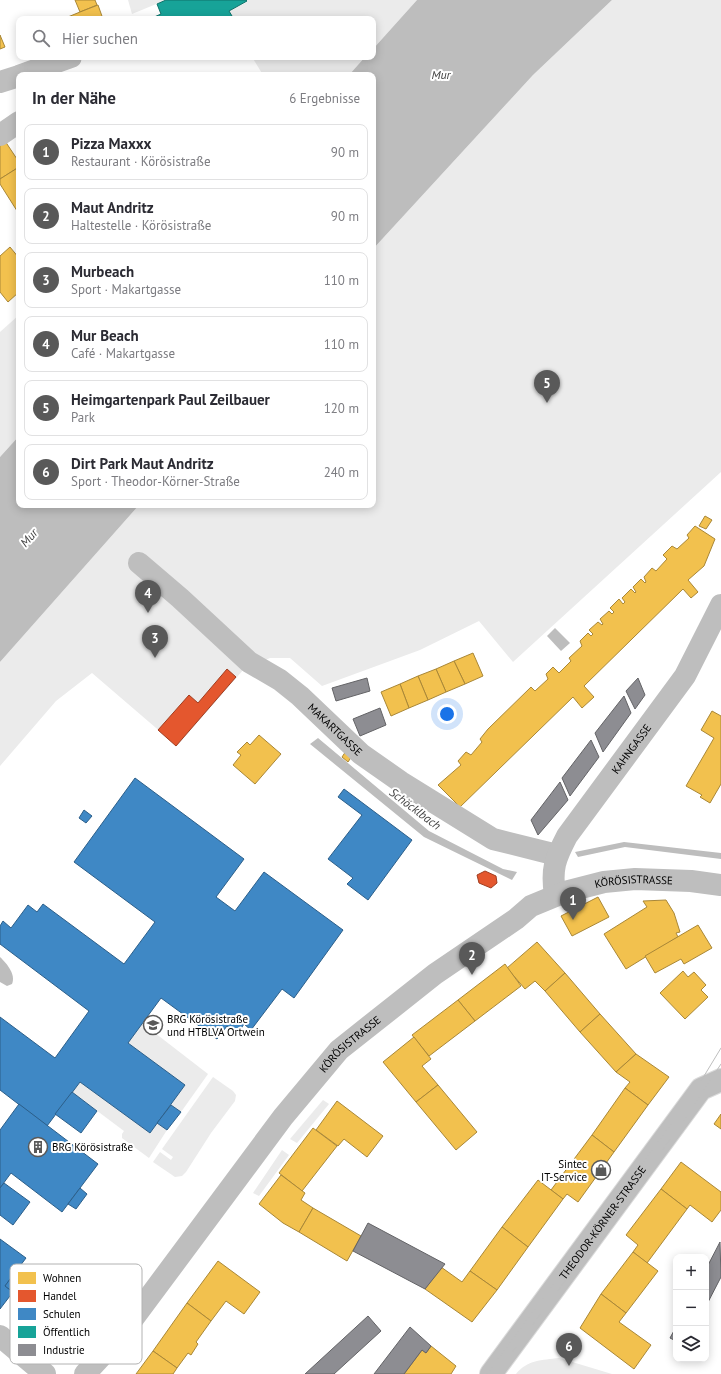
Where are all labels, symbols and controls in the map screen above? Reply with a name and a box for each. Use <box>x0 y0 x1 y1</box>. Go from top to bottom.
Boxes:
search box <box>16 16 376 60</box>
icon: search <box>30 27 52 49</box>
text: Hier suchen <box>62 29 138 48</box>
water label: Mur <box>431 67 452 82</box>
text: In der Nähe <box>32 87 116 109</box>
text: 6 Ergebnisse <box>289 90 360 107</box>
text: Pizza Maxxx <box>71 134 151 153</box>
text: 1 <box>42 144 50 161</box>
text: 90 m <box>331 144 359 161</box>
text: Restaurant · Körösistraße <box>71 153 211 170</box>
text: Maut Andritz <box>71 198 154 217</box>
text: 2 <box>42 208 50 225</box>
text: 90 m <box>331 208 359 225</box>
text: Haltestelle · Körösistraße <box>71 217 211 234</box>
text: Murbeach <box>71 262 134 281</box>
text: 3 <box>42 272 50 289</box>
text: 110 m <box>324 272 359 289</box>
text: Sport · Makartgasse <box>71 281 181 298</box>
text: Mur Beach <box>71 326 139 345</box>
text: 4 <box>42 336 50 353</box>
text: 110 m <box>324 336 359 353</box>
text: Café · Makartgasse <box>71 345 175 362</box>
pin: 5 <box>534 370 560 403</box>
text: Heimgartenpark Paul Zeilbauer <box>71 390 270 409</box>
text: 5 <box>42 400 50 417</box>
text: 120 m <box>324 400 359 417</box>
text: Park <box>71 409 95 426</box>
text: Dirt Park Maut Andritz <box>71 454 214 473</box>
text: 6 <box>42 464 50 481</box>
text: 240 m <box>324 464 359 481</box>
text: Sport · Theodor-Körner-Straße <box>71 473 240 490</box>
water label: Mur <box>17 525 41 550</box>
pin: 4 <box>135 580 161 613</box>
pin: 3 <box>142 625 168 658</box>
street label: MAKARTGASSE <box>305 700 365 759</box>
your location <box>437 704 457 724</box>
street label: KAHNGASSE <box>608 721 654 776</box>
water label: Schöcklbach <box>387 784 444 833</box>
street label: KÖRÖSISTRASSE <box>593 872 673 891</box>
pin: 1 <box>560 887 586 920</box>
pin: 2 <box>459 942 485 975</box>
place label: BRG Körösistraße und HTBLVA Ortwein <box>167 1012 265 1039</box>
street label: KÖRÖSISTRASSE <box>316 1013 384 1075</box>
school or university icon: BRG Körösistraße und HTBLVA Ortwein <box>142 1014 164 1036</box>
building icon: BRG Körösistraße <box>27 1136 49 1158</box>
place label: BRG Körösistraße <box>52 1140 134 1154</box>
place label: Sintec IT-Service <box>541 1157 587 1184</box>
shop icon: Sintec IT-Service <box>590 1159 612 1181</box>
street label: THEODOR-KÖRNER-STRASSE <box>556 1163 649 1282</box>
map controls <box>673 1254 709 1362</box>
button: + <box>673 1254 709 1290</box>
legend <box>10 1264 142 1364</box>
text: Wohnen <box>43 1271 81 1285</box>
text: Handel <box>43 1289 77 1303</box>
button: − <box>673 1290 709 1326</box>
text: Schulen <box>43 1307 81 1321</box>
text: Öffentlich <box>43 1325 90 1339</box>
button: layers <box>673 1326 709 1362</box>
pin: 6 <box>556 1333 582 1366</box>
text: Industrie <box>43 1343 85 1357</box>

